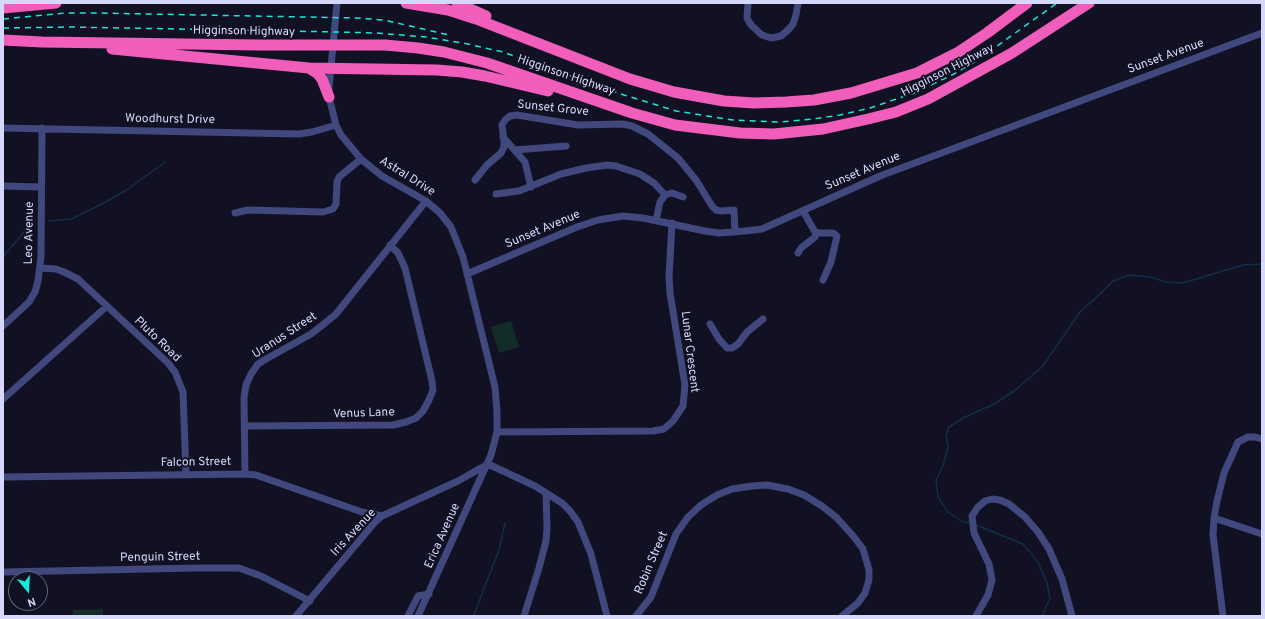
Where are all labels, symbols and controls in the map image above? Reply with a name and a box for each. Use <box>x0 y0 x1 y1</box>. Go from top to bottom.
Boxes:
street label: Higginson Highway <box>193 24 295 40</box>
street label: Sunset Avenue <box>1126 37 1206 77</box>
street label: Higginson Highway <box>899 41 997 101</box>
street label: Higginson Highway <box>515 53 617 99</box>
street label: Sunset Grove <box>517 98 589 120</box>
street label: Woodhurst Drive <box>125 112 215 128</box>
street label: Sunset Avenue <box>823 150 903 194</box>
street label: Astral Drive <box>377 154 437 200</box>
street label: Leo Avenue <box>22 201 38 265</box>
street label: Sunset Avenue <box>503 208 583 252</box>
street label: Uranus Street <box>250 310 320 362</box>
street label: Lunar Crescent <box>677 310 701 394</box>
street label: Pluto Road <box>131 314 183 366</box>
street label: Venus Lane <box>333 406 395 422</box>
street label: Falcon Street <box>161 455 231 471</box>
street label: Erica Avenue <box>422 501 464 571</box>
street label: Iris Avenue <box>328 506 380 560</box>
street label: Robin Street <box>632 529 672 597</box>
street label: Penguin Street <box>120 550 200 566</box>
north arrow <box>8 571 48 611</box>
text: N <box>25 594 37 609</box>

